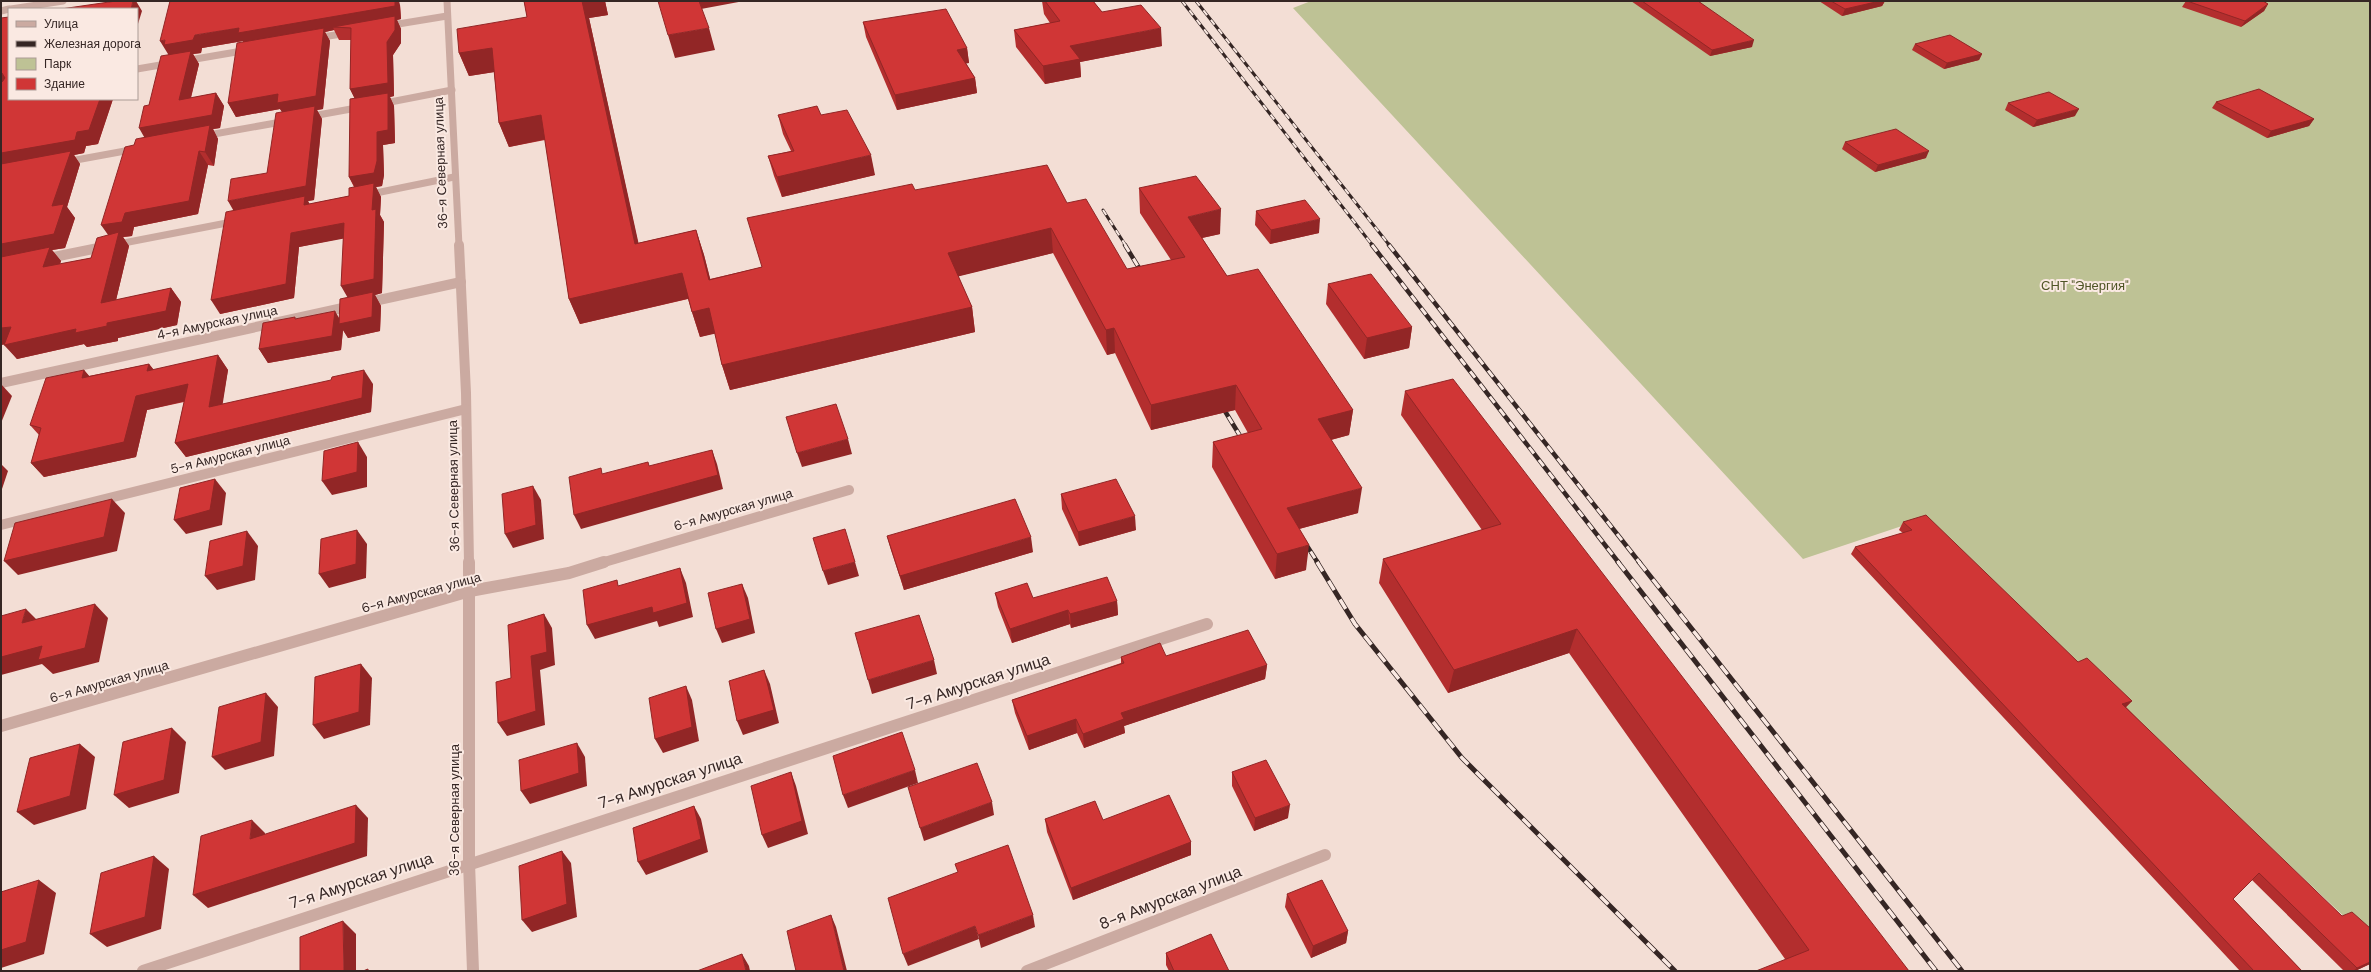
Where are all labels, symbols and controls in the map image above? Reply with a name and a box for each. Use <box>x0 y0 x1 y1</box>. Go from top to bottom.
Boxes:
legend <box>8 8 138 100</box>
text: Улица <box>44 16 78 32</box>
text: Железная дорога <box>44 36 141 52</box>
text: Парк <box>44 56 72 72</box>
text: Здание <box>44 76 85 92</box>
street label: 36-я Северная улица <box>430 96 451 229</box>
park label: СНТ "Энергия" <box>2041 277 2129 294</box>
street label: 4-я Амурская улица <box>155 301 280 344</box>
street label: 36-я Северная улица <box>444 419 463 552</box>
street label: 5-я Амурская улица <box>169 431 292 478</box>
street label: 6-я Амурская улица <box>672 484 795 535</box>
street label: 6-я Амурская улица <box>360 568 483 617</box>
street label: 7-я Амурская улица <box>904 648 1052 715</box>
street label: 6-я Амурская улица <box>48 656 171 707</box>
street label: 36-я Северная улица <box>446 743 463 876</box>
street label: 7-я Амурская улица <box>596 747 744 814</box>
street label: 7-я Амурская улица <box>287 847 435 914</box>
street label: 8-я Амурская улица <box>1096 861 1245 934</box>

